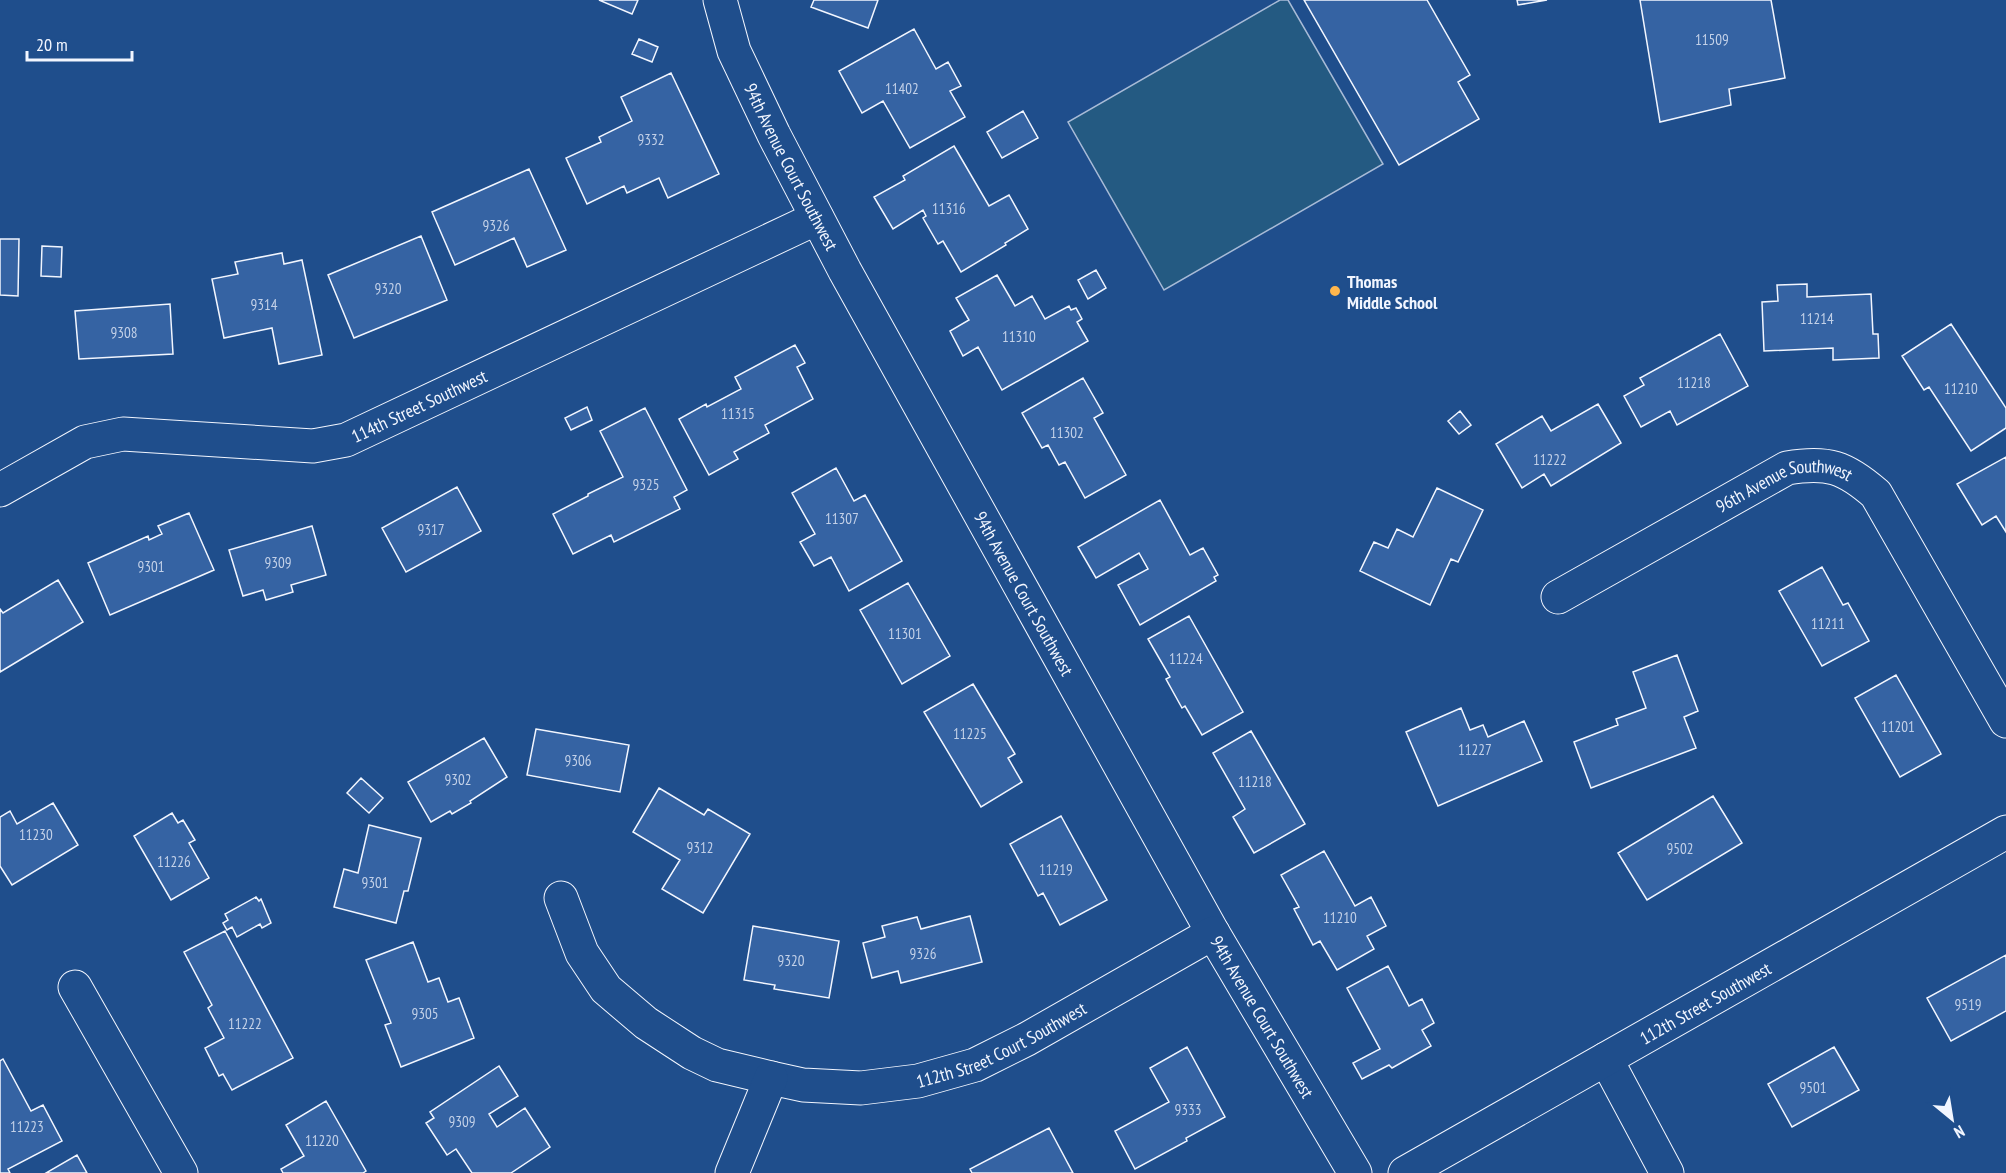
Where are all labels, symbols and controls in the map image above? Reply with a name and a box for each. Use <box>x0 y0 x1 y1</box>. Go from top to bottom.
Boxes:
scale bar <box>27 24 132 62</box>
house number: 11509 <box>1695 30 1729 49</box>
text: 20 m <box>36 33 68 56</box>
street label: 94th Avenue Court Southwest <box>739 79 844 254</box>
house number: 11402 <box>885 79 919 98</box>
house number: 9332 <box>637 130 665 149</box>
house number: 11316 <box>932 199 966 218</box>
house number: 9326 <box>482 216 510 235</box>
place label: Thomas Middle School <box>1347 270 1438 314</box>
house number: 9320 <box>374 279 402 298</box>
marker: Thomas Middle School <box>1328 284 1342 298</box>
house number: 9314 <box>250 295 278 314</box>
house number: 11214 <box>1800 309 1834 328</box>
house number: 9308 <box>110 323 138 342</box>
house number: 11310 <box>1002 327 1036 346</box>
street label: 114th Street Southwest <box>347 364 490 447</box>
house number: 11218 <box>1677 373 1711 392</box>
house number: 11210 <box>1944 379 1978 398</box>
house number: 11315 <box>721 404 755 423</box>
house number: 11302 <box>1050 423 1084 442</box>
house number: 11222 <box>1533 450 1567 469</box>
street label: 96th Avenue Southwest <box>1711 454 1857 517</box>
house number: 9325 <box>632 475 660 494</box>
street label: 94th Avenue Court Southwest <box>969 507 1079 679</box>
house number: 11307 <box>825 509 859 528</box>
house number: 9317 <box>417 520 445 539</box>
house number: 9309 <box>264 553 292 572</box>
house number: 9301 <box>137 557 165 576</box>
house number: 11211 <box>1811 614 1845 633</box>
house number: 11301 <box>888 624 922 643</box>
house number: 11224 <box>1169 649 1203 668</box>
house number: 11201 <box>1881 717 1915 736</box>
house number: 11225 <box>953 724 987 743</box>
house number: 11227 <box>1458 740 1492 759</box>
house number: 9306 <box>564 751 592 770</box>
house number: 9302 <box>444 770 472 789</box>
house number: 11218 <box>1238 772 1272 791</box>
house number: 11230 <box>19 825 53 844</box>
house number: 9312 <box>686 838 714 857</box>
house number: 9502 <box>1666 839 1694 858</box>
house number: 11226 <box>157 852 191 871</box>
house number: 11219 <box>1039 860 1073 879</box>
house number: 9301 <box>361 873 389 892</box>
house number: 11210 <box>1323 908 1357 927</box>
street label: 94th Avenue Court Southwest <box>1206 931 1319 1102</box>
house number: 9326 <box>909 944 937 963</box>
house number: 9320 <box>777 951 805 970</box>
street label: 112th Street Southwest <box>1635 956 1775 1049</box>
house number: 9519 <box>1954 995 1982 1014</box>
street label: 112th Street Court Southwest <box>913 996 1090 1092</box>
house number: 9305 <box>411 1004 439 1023</box>
house number: 11222 <box>228 1014 262 1033</box>
house number: 9501 <box>1799 1078 1827 1097</box>
north arrow <box>1922 1089 1982 1149</box>
house number: 9333 <box>1174 1100 1202 1119</box>
house number: 9309 <box>448 1112 476 1131</box>
house number: 11223 <box>10 1117 44 1136</box>
text: N <box>1951 1121 1968 1143</box>
house number: 11220 <box>305 1131 339 1150</box>

